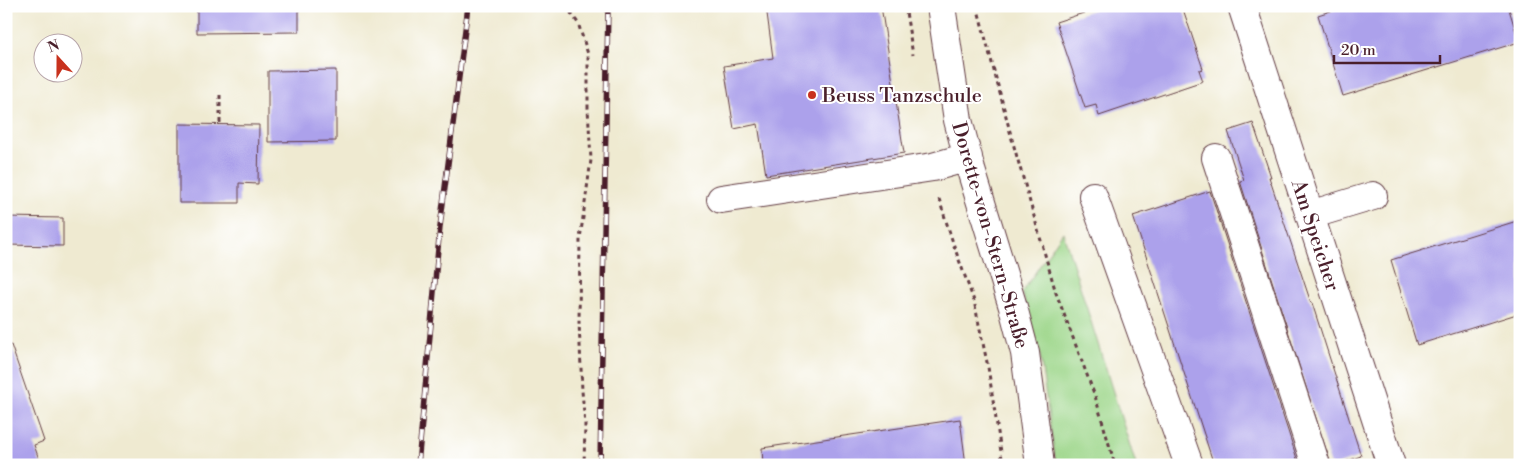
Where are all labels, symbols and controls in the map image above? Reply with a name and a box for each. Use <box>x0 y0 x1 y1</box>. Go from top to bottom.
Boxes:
north arrow <box>32 32 82 82</box>
scale bar <box>1334 32 1440 64</box>
text: N <box>45 36 62 57</box>
text: 20 m <box>1341 41 1376 60</box>
place label: Beuss Tanzschule <box>821 84 982 109</box>
marker: Beuss Tanzschule <box>806 89 818 101</box>
street label: Dorette-von-Stern-Straße <box>945 119 1034 352</box>
street label: Am Speicher <box>1284 176 1344 295</box>

